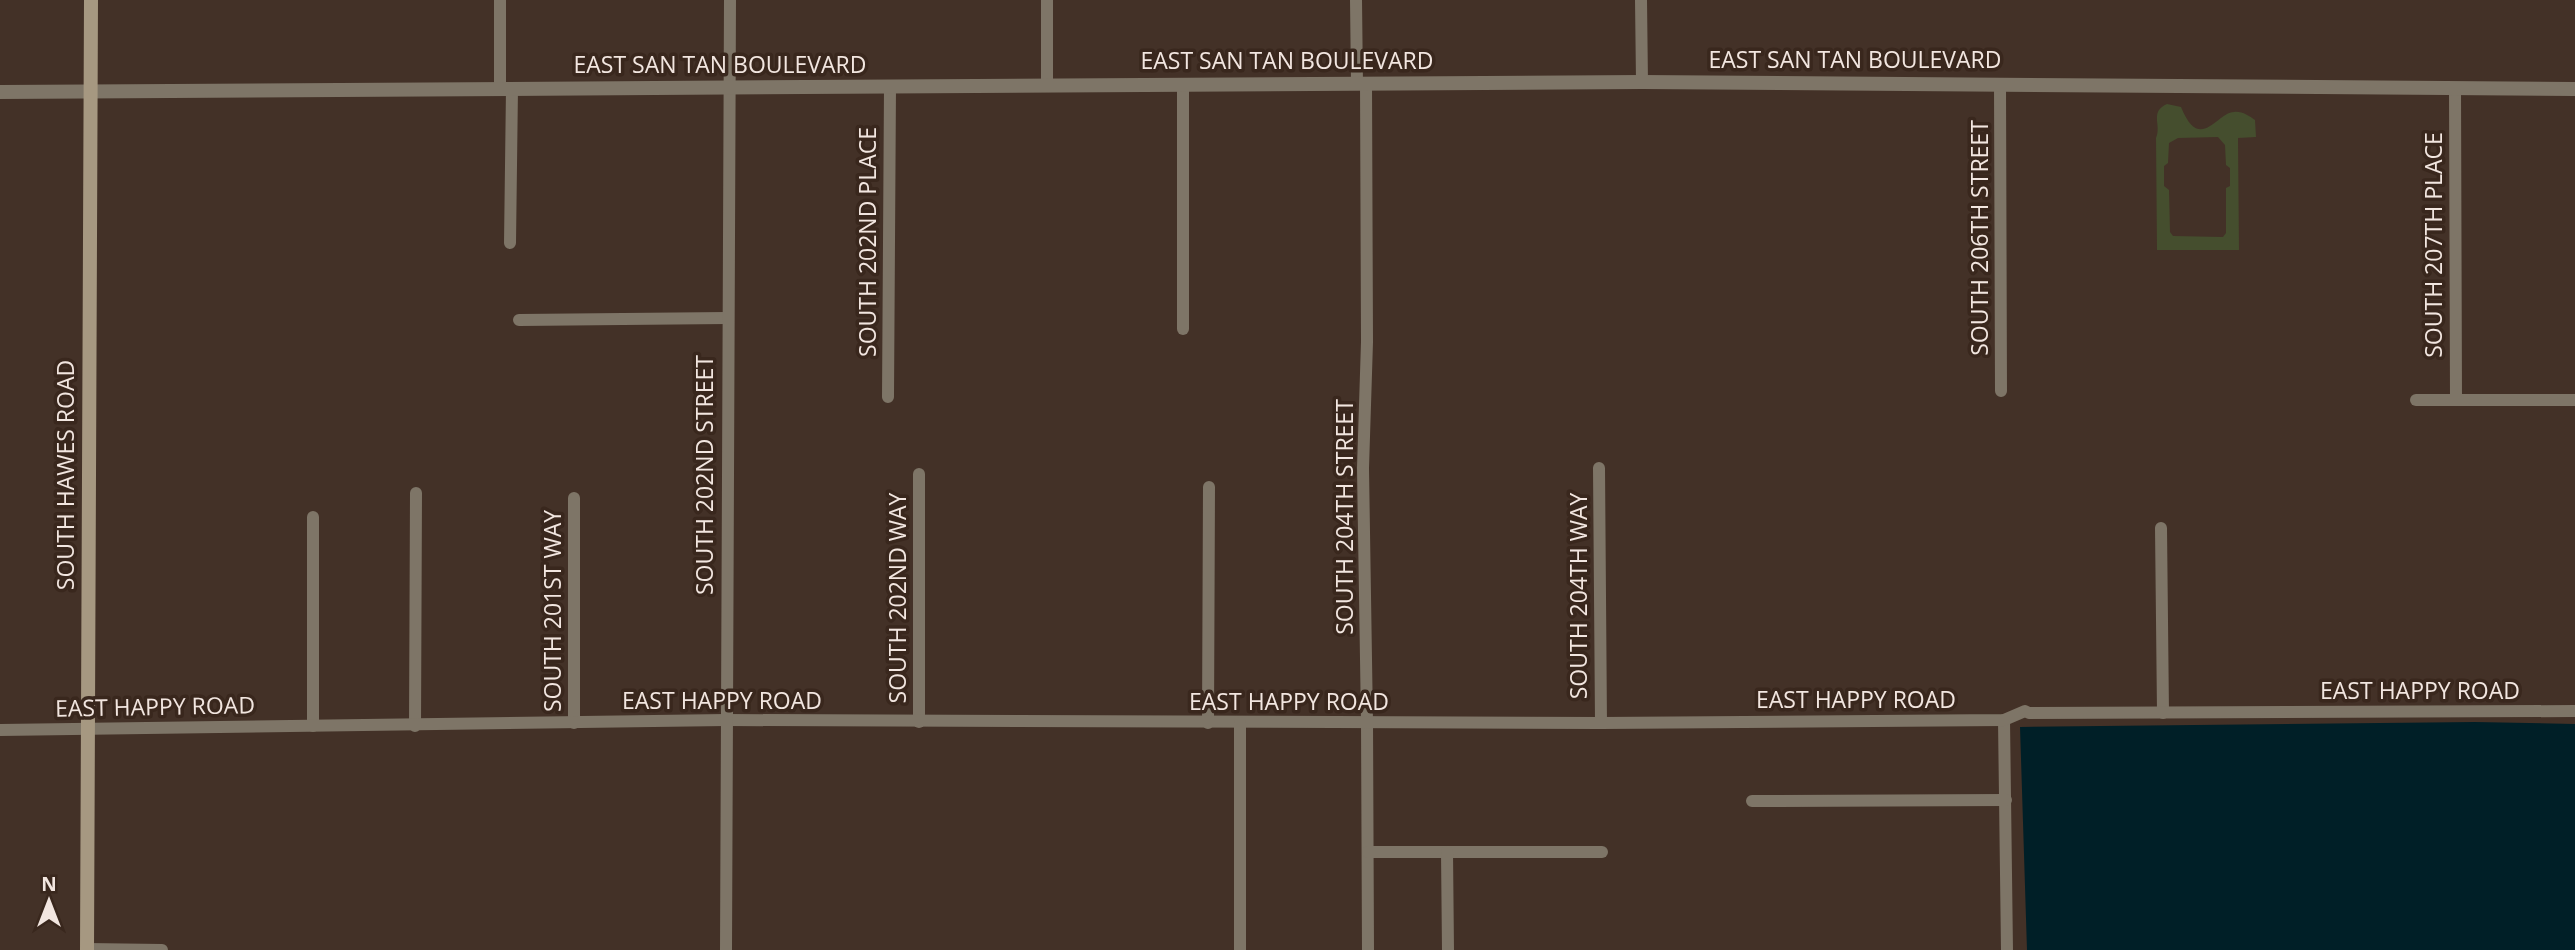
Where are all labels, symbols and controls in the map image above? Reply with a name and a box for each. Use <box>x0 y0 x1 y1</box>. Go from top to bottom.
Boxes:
street label: EAST SAN TAN BOULEVARD <box>1709 43 2001 75</box>
street label: EAST SAN TAN BOULEVARD <box>1141 44 1433 76</box>
street label: EAST SAN TAN BOULEVARD <box>574 48 866 80</box>
street label: SOUTH 206TH STREET <box>1963 120 1995 356</box>
street label: SOUTH 202ND PLACE <box>851 127 883 357</box>
street label: SOUTH 207TH PLACE <box>2417 132 2449 358</box>
street label: SOUTH 202ND STREET <box>688 355 720 595</box>
street label: SOUTH HAWES ROAD <box>49 360 81 590</box>
street label: SOUTH 204TH STREET <box>1328 399 1360 635</box>
street label: SOUTH 202ND WAY <box>881 492 913 703</box>
street label: SOUTH 204TH WAY <box>1562 493 1594 699</box>
street label: SOUTH 201ST WAY <box>536 510 568 712</box>
street label: EAST HAPPY ROAD <box>2320 674 2520 706</box>
street label: EAST HAPPY ROAD <box>1756 683 1956 715</box>
street label: EAST HAPPY ROAD <box>622 684 822 716</box>
street label: EAST HAPPY ROAD <box>1189 685 1389 717</box>
street label: EAST HAPPY ROAD <box>55 688 255 724</box>
north arrow <box>14 866 84 936</box>
text: N <box>41 871 57 897</box>

